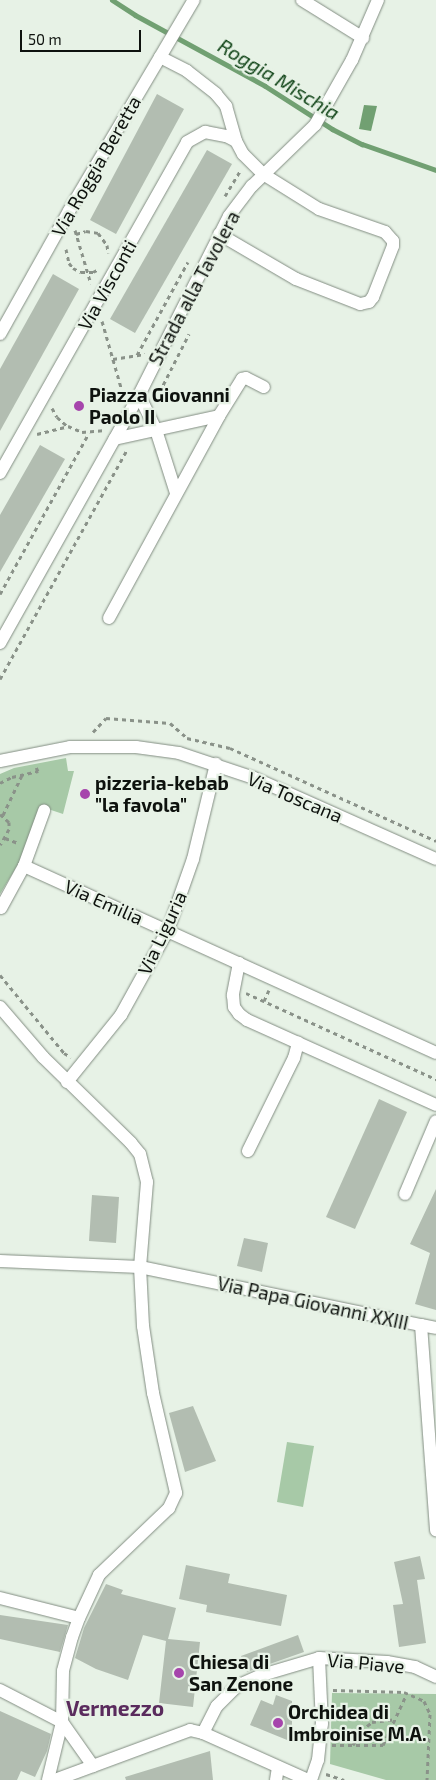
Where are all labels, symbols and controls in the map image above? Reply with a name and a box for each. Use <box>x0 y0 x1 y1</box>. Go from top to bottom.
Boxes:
scale bar <box>22 20 144 52</box>
text: 50 m <box>28 30 62 48</box>
water label: Roggia Mischia <box>214 33 344 125</box>
street label: Via Roggia Beretta <box>47 92 145 240</box>
street label: Strada alla Tavolera <box>144 207 244 369</box>
street label: Via Visconti <box>73 236 141 334</box>
place label: Piazza Giovanni Paolo II <box>89 384 230 428</box>
marker: Piazza Giovanni Paolo II <box>73 400 85 412</box>
street label: Via Toscana <box>244 767 346 827</box>
place label: pizzeria-kebab "la favola" <box>95 772 229 816</box>
marker: pizzeria-kebab "la favola" <box>79 788 91 800</box>
street label: Via Emilia <box>61 875 147 929</box>
street label: Via Liguria <box>133 888 191 978</box>
street label: Via Papa Giovanni XXIII <box>215 1272 411 1334</box>
street label: Via Piave <box>326 1648 406 1678</box>
place label: Chiesa di San Zenone <box>189 1651 293 1695</box>
marker: Chiesa di San Zenone <box>173 1667 185 1679</box>
district label: Vermezzo <box>66 1695 164 1721</box>
place label: Orchidea di Imbroinise M.A. <box>288 1701 427 1745</box>
marker: Orchidea di Imbroinise M.A. <box>272 1717 284 1729</box>

